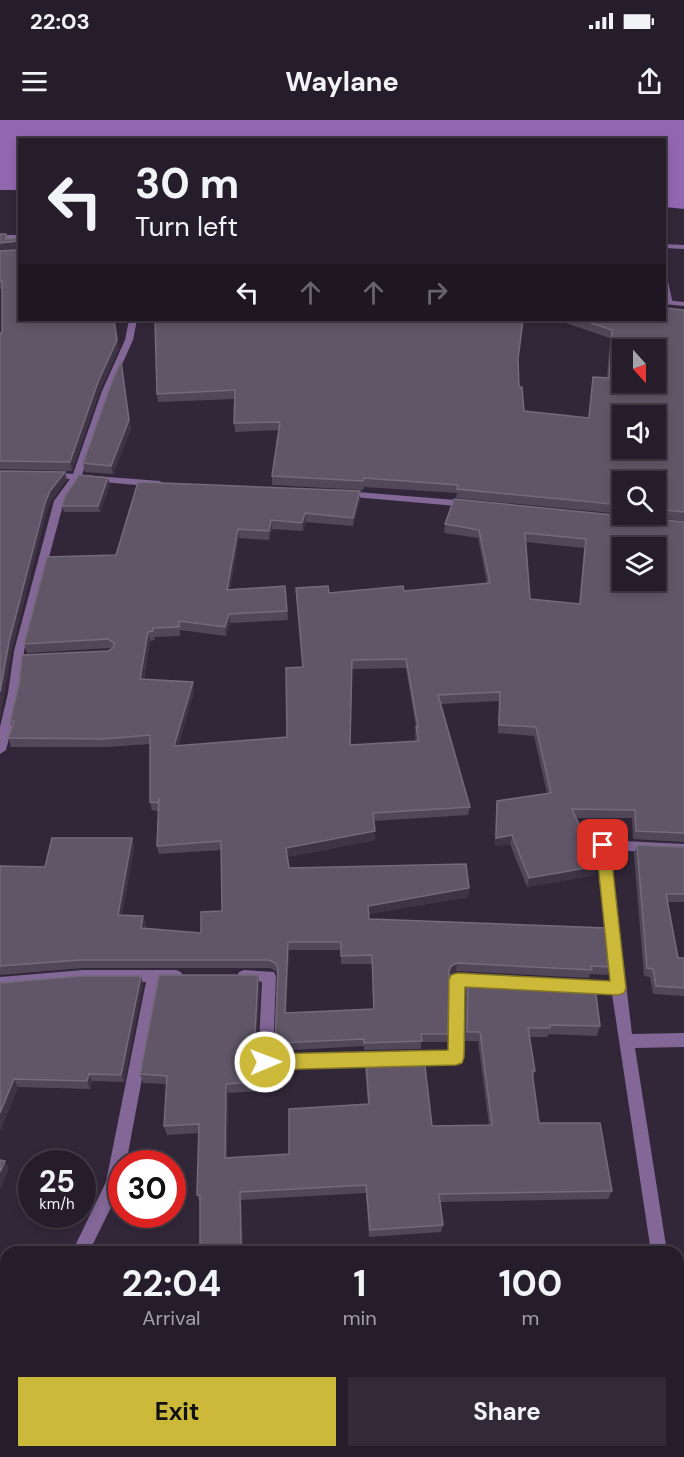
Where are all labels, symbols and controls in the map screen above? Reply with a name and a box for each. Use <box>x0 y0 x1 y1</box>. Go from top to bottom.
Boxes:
text: 22:03 <box>30 7 90 36</box>
text: Waylane <box>285 64 399 99</box>
icon: menu <box>18 65 51 98</box>
icon: share <box>633 65 666 98</box>
text: 30 m <box>135 156 239 211</box>
icon: left <box>36 162 114 240</box>
text: Turn left <box>135 209 238 244</box>
icon: left <box>231 276 264 309</box>
icon: ahead <box>294 276 327 309</box>
icon: ahead <box>357 276 390 309</box>
icon: right <box>420 276 453 309</box>
north arrow <box>612 339 666 393</box>
map controls <box>612 339 666 591</box>
button: sound <box>612 405 666 459</box>
button: search <box>612 471 666 525</box>
button: layers <box>612 537 666 591</box>
pin <box>577 819 628 870</box>
icon: arrive <box>586 828 619 861</box>
position arrow <box>233 1030 297 1094</box>
speed limit sign: 30 <box>108 1150 186 1228</box>
text: 25 <box>39 1162 75 1201</box>
text: km/h <box>39 1194 75 1214</box>
text: 22:04 <box>122 1260 221 1307</box>
text: 1 <box>353 1260 366 1307</box>
text: 100 <box>499 1260 562 1307</box>
text: Arrival <box>142 1305 201 1331</box>
text: min <box>343 1305 377 1331</box>
text: m <box>522 1305 539 1331</box>
button: Exit <box>18 1377 336 1446</box>
button: Share <box>348 1377 666 1446</box>

